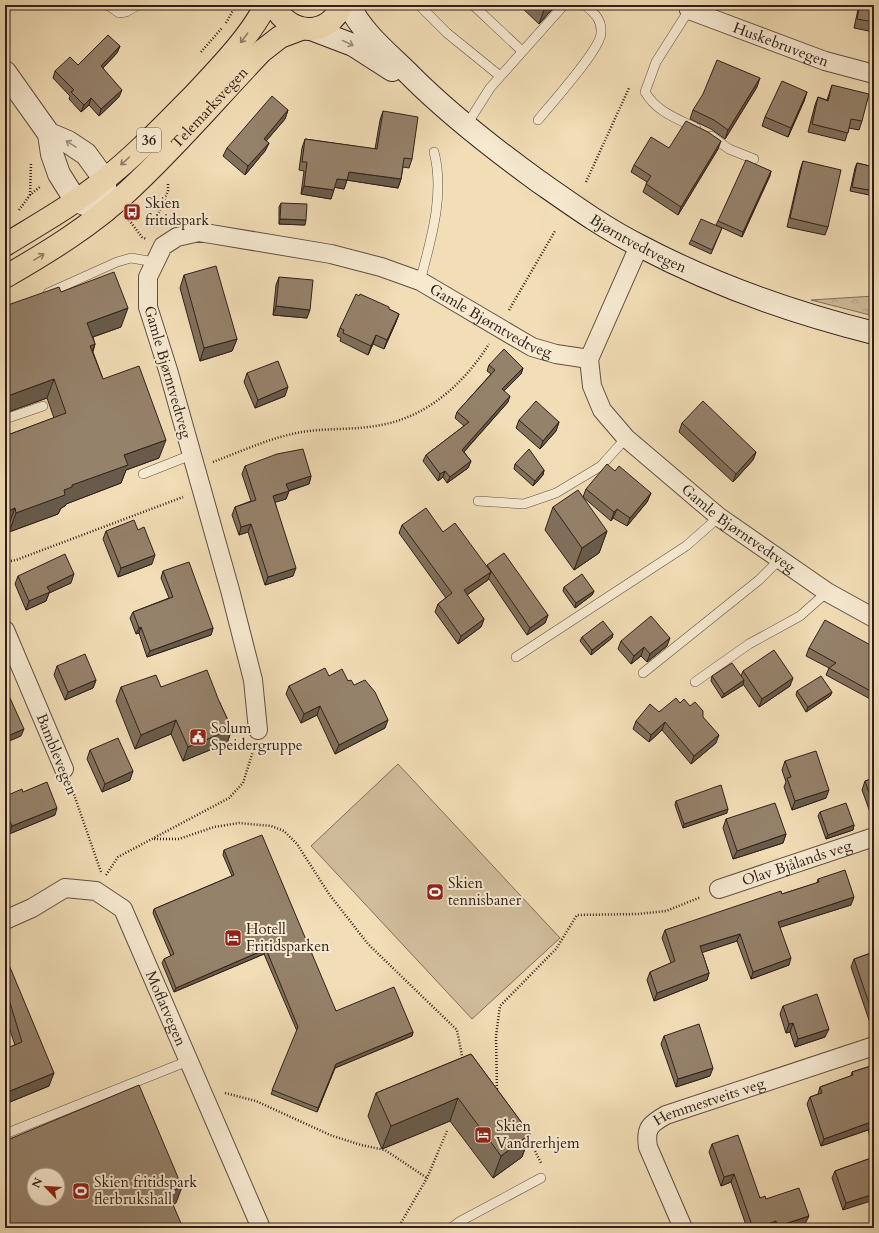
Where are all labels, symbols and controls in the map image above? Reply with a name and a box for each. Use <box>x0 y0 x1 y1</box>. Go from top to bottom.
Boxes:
street label: Huskebruvegen <box>730 17 832 72</box>
one-way arrow <box>240 32 249 43</box>
one-way arrow <box>341 40 353 47</box>
street label: Telemarksvegen <box>167 62 252 153</box>
road number: 36 <box>137 128 161 152</box>
one-way arrow <box>66 140 77 148</box>
one-way arrow <box>120 157 130 166</box>
place label: Skien fritidspark <box>145 193 209 230</box>
bus stop icon: Skien fritidspark <box>122 202 142 222</box>
street label: Bjørntvedtvegen <box>586 209 690 278</box>
one-way arrow <box>33 253 45 261</box>
street label: Gamle Bjørntvedtveg <box>426 279 555 362</box>
street label: Gamle Bjørntvedtveg <box>139 303 197 441</box>
street label: Gamle Bjørntvedtveg <box>677 479 800 577</box>
street label: Bamblevegen <box>32 710 83 798</box>
place label: Solum Speidergruppe <box>211 718 303 755</box>
public building icon: Solum Speidergruppe <box>188 727 208 747</box>
street label: Olav Bjålands veg <box>739 835 855 891</box>
place label: Skien tennisbaner <box>448 873 522 910</box>
sports icon: Skien tennisbaner <box>425 882 445 902</box>
place label: Hotell Fritidsparken <box>246 919 330 956</box>
hotel icon: Hotell Fritidsparken <box>223 928 243 948</box>
street label: Moflatvegen <box>141 968 191 1050</box>
street label: Hemmestveits veg <box>649 1073 768 1130</box>
place label: Skien Vandrerhjem <box>496 1116 580 1153</box>
hotel icon: Skien Vandrerhjem <box>473 1125 493 1145</box>
north arrow <box>26 1167 66 1207</box>
place label: Skien fritidspark flerbrukshall <box>94 1172 197 1209</box>
text: N <box>29 1175 46 1190</box>
sports icon: Skien fritidspark flerbrukshall <box>71 1181 91 1201</box>

